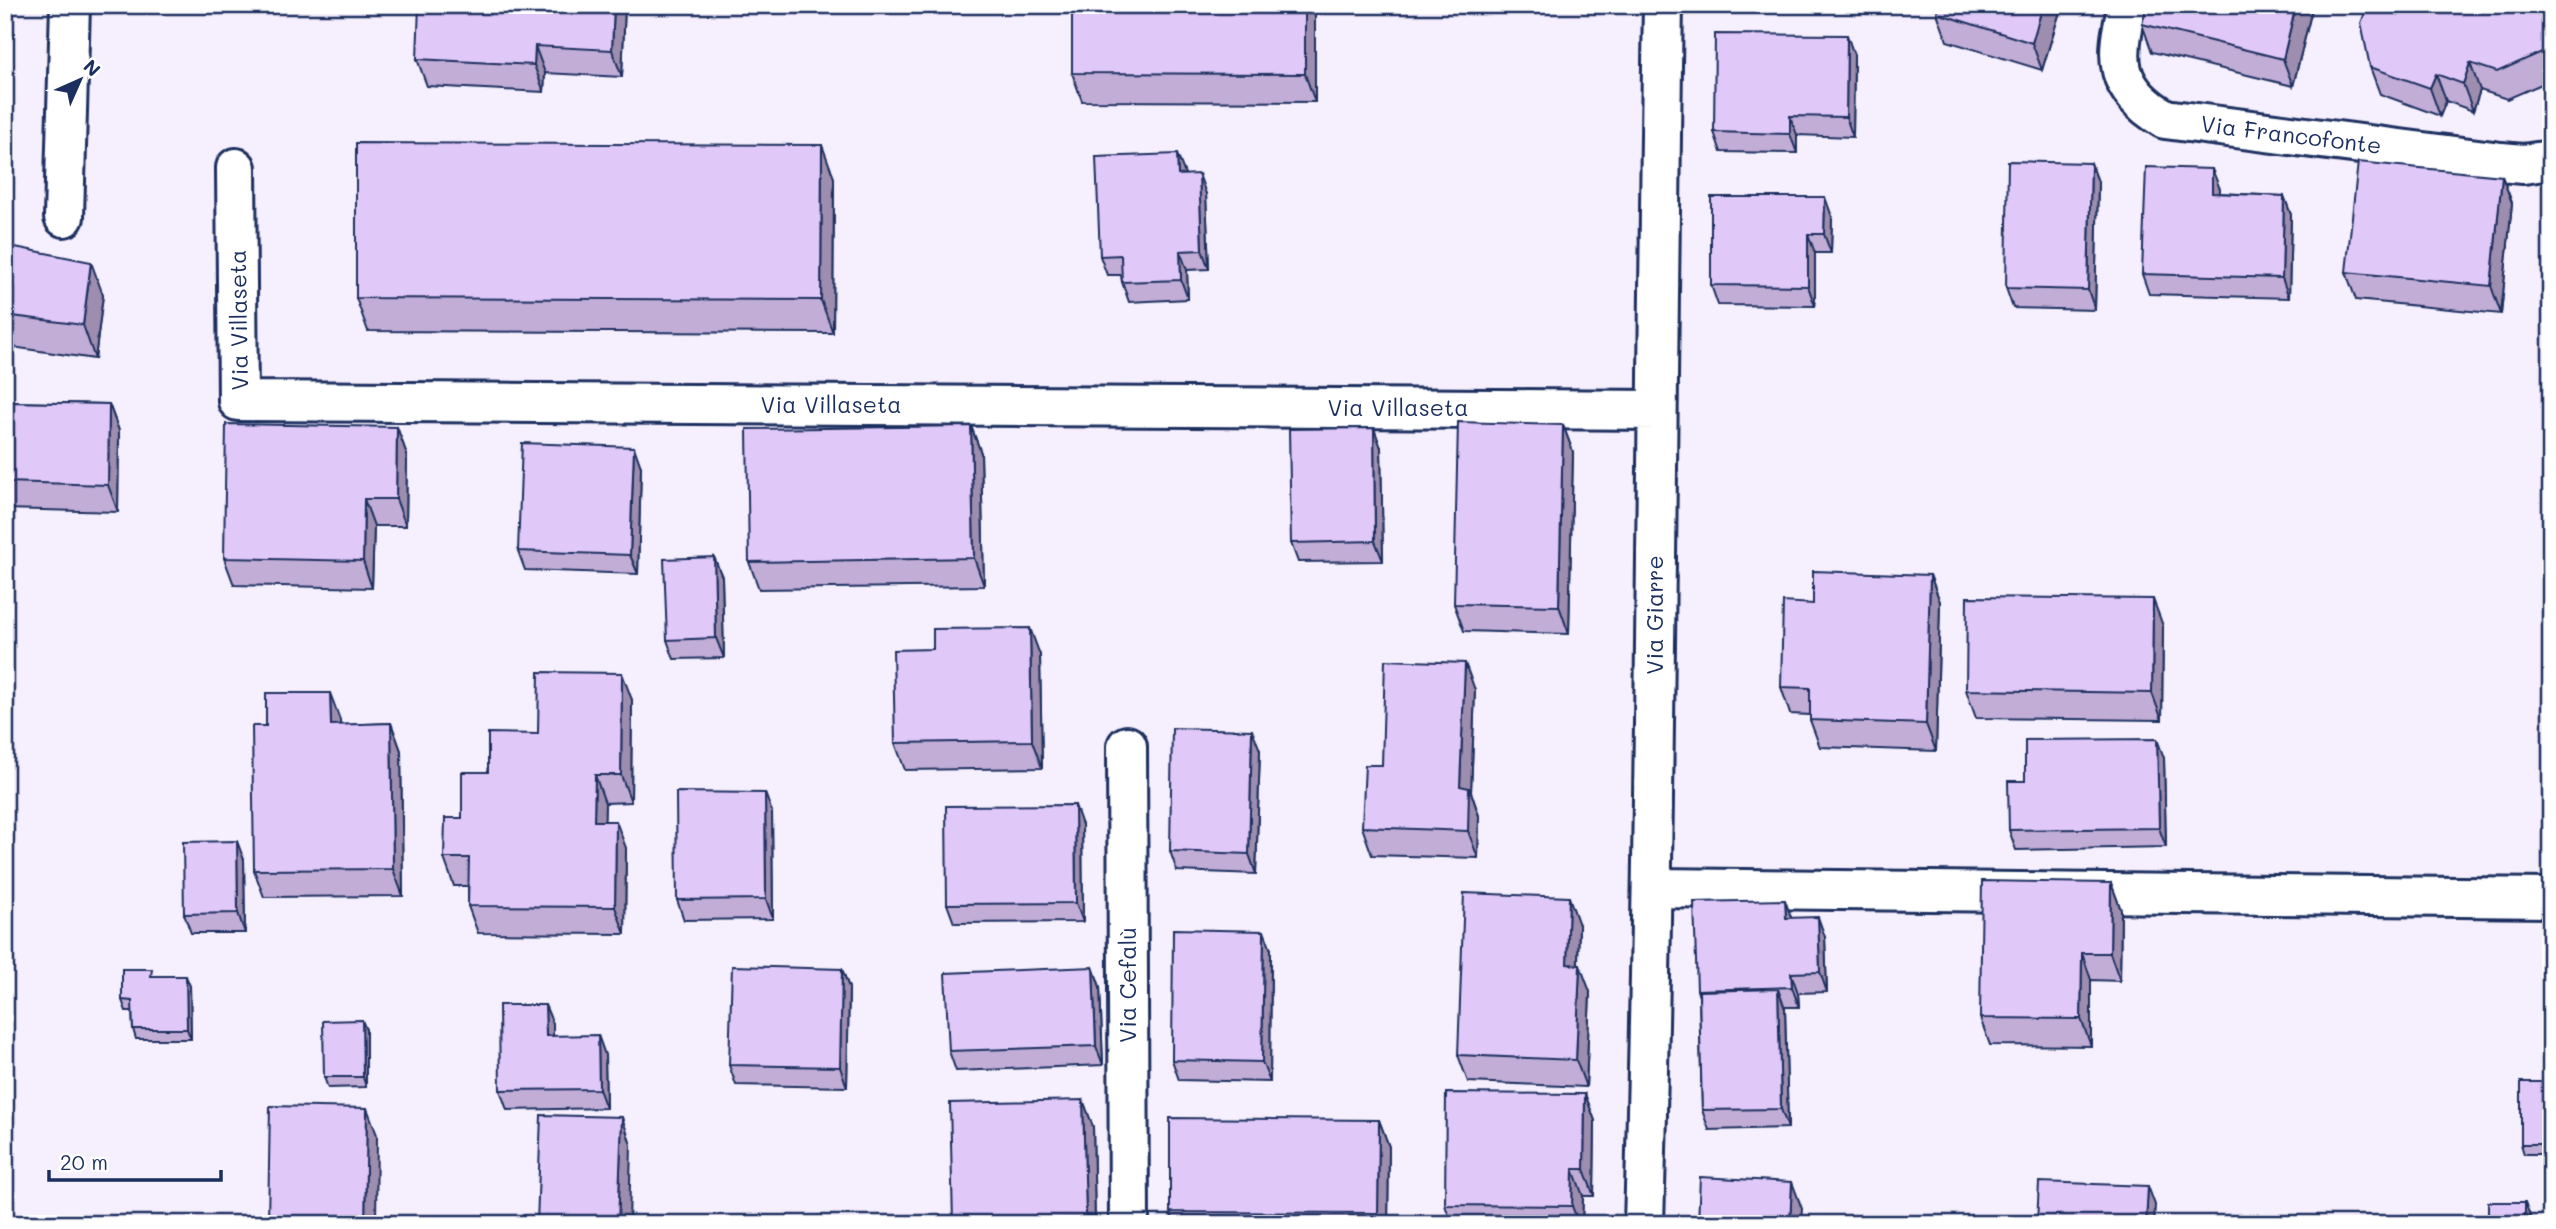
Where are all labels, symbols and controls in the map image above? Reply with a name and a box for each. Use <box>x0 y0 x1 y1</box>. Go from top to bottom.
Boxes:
north arrow <box>46 46 116 116</box>
text: N <box>78 54 106 82</box>
street label: Via Francofonte <box>2199 108 2383 160</box>
street label: Via Villaseta <box>222 249 254 391</box>
street label: Via Villaseta <box>760 389 902 419</box>
street label: Via Villaseta <box>1327 392 1469 422</box>
street label: Via Giarre <box>1639 555 1669 675</box>
street label: Via Cefalù <box>1112 927 1142 1043</box>
scale bar <box>49 1138 220 1182</box>
text: 20 m <box>60 1148 108 1175</box>

